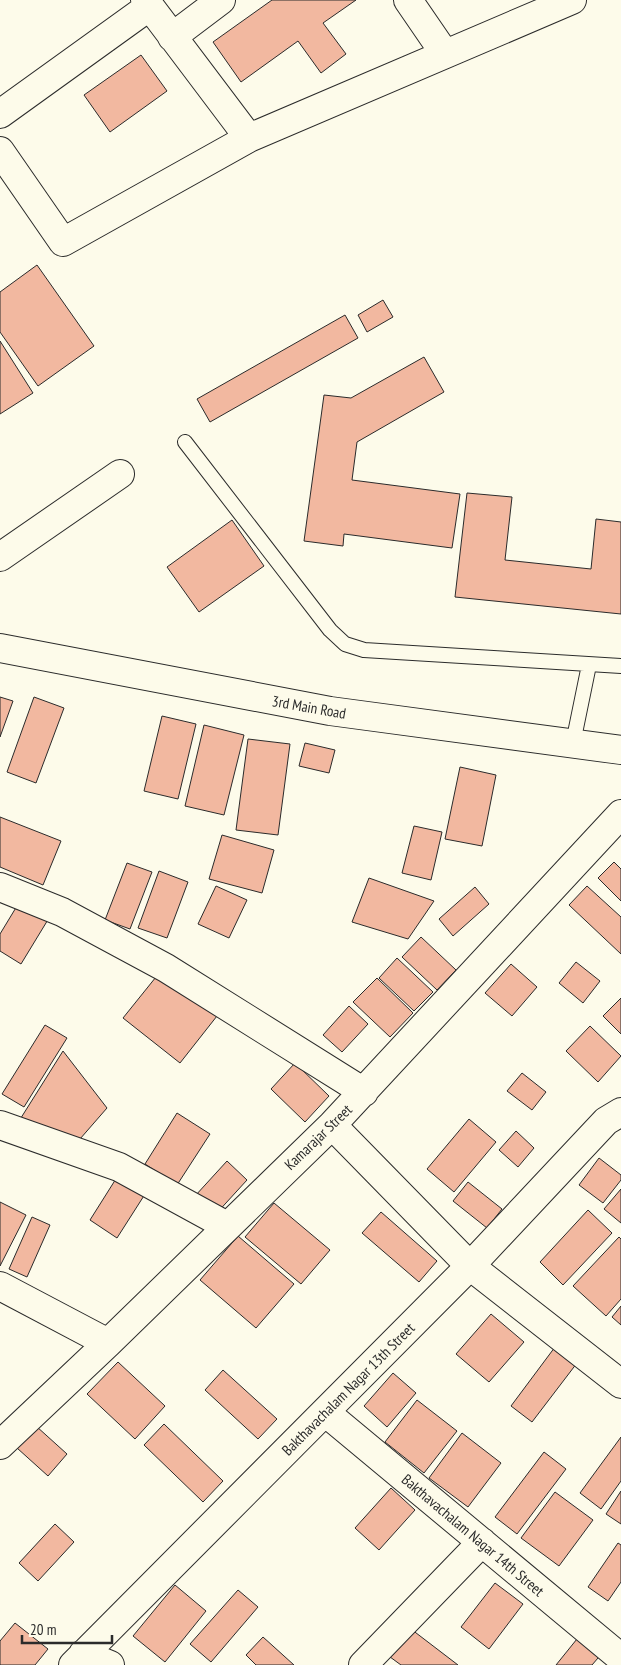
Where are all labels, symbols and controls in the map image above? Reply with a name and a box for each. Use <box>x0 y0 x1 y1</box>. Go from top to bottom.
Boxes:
street label: 3rd Main Road <box>271 691 347 723</box>
street label: Kamarajar Street <box>280 1100 356 1174</box>
street label: Bakthavachalam Nagar 13th Street <box>278 1319 418 1459</box>
street label: Bakthavachalam Nagar 14th Street <box>398 1470 548 1600</box>
scale bar <box>22 1612 112 1644</box>
text: 20 m <box>30 1620 56 1639</box>

